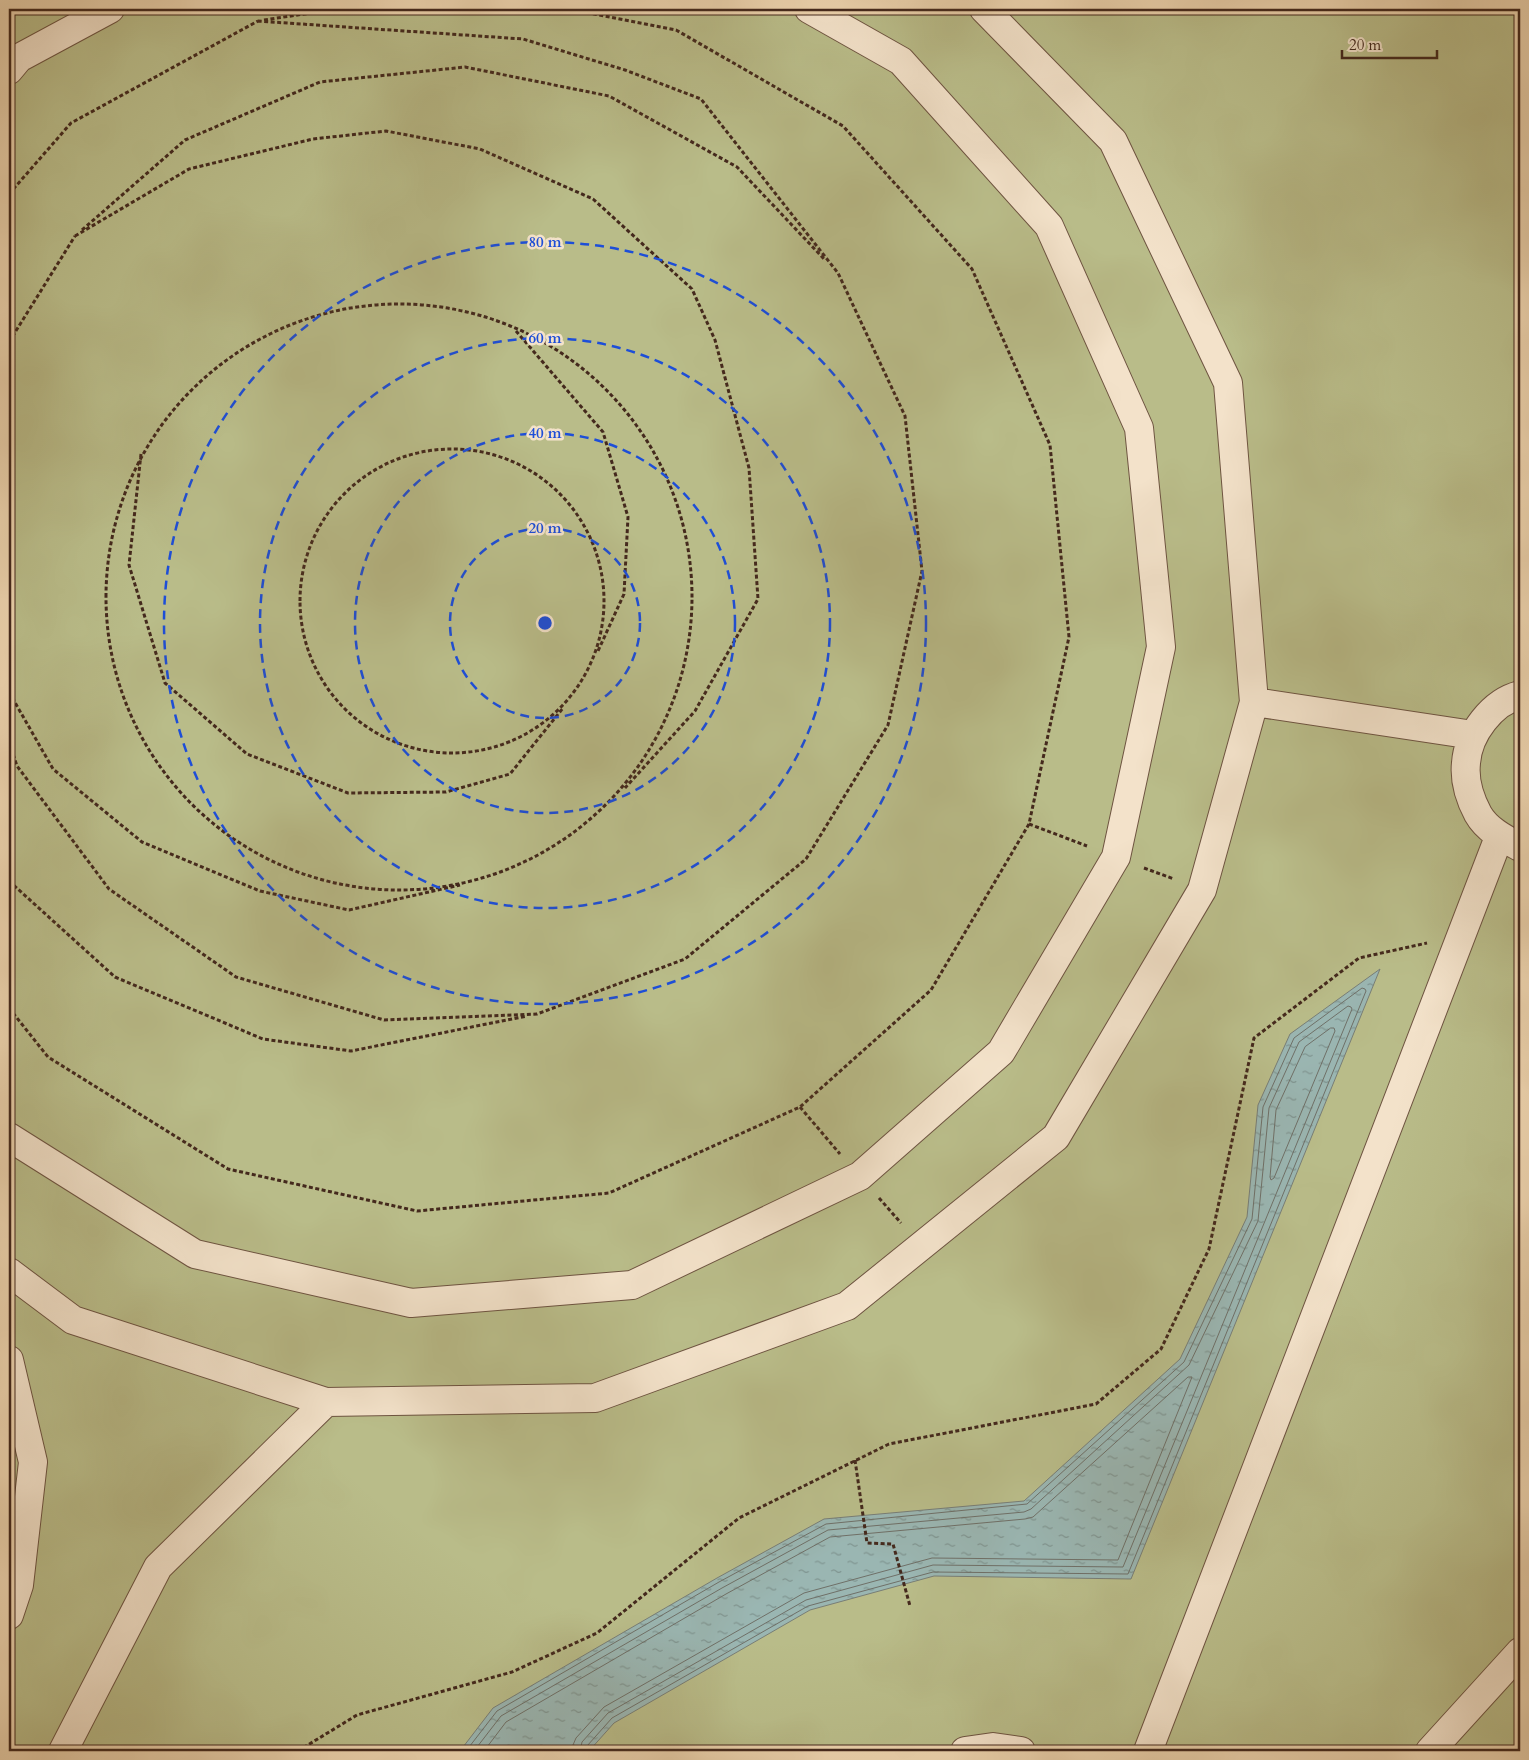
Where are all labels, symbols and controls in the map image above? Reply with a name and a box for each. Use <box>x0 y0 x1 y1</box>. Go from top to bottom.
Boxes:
scale bar <box>1342 28 1436 60</box>
text: 20 m <box>1349 35 1381 55</box>
text: 80 m <box>528 232 562 252</box>
text: 60 m <box>528 328 562 348</box>
text: 40 m <box>528 423 562 443</box>
text: 20 m <box>528 518 562 538</box>
centre of rings <box>536 614 554 632</box>

